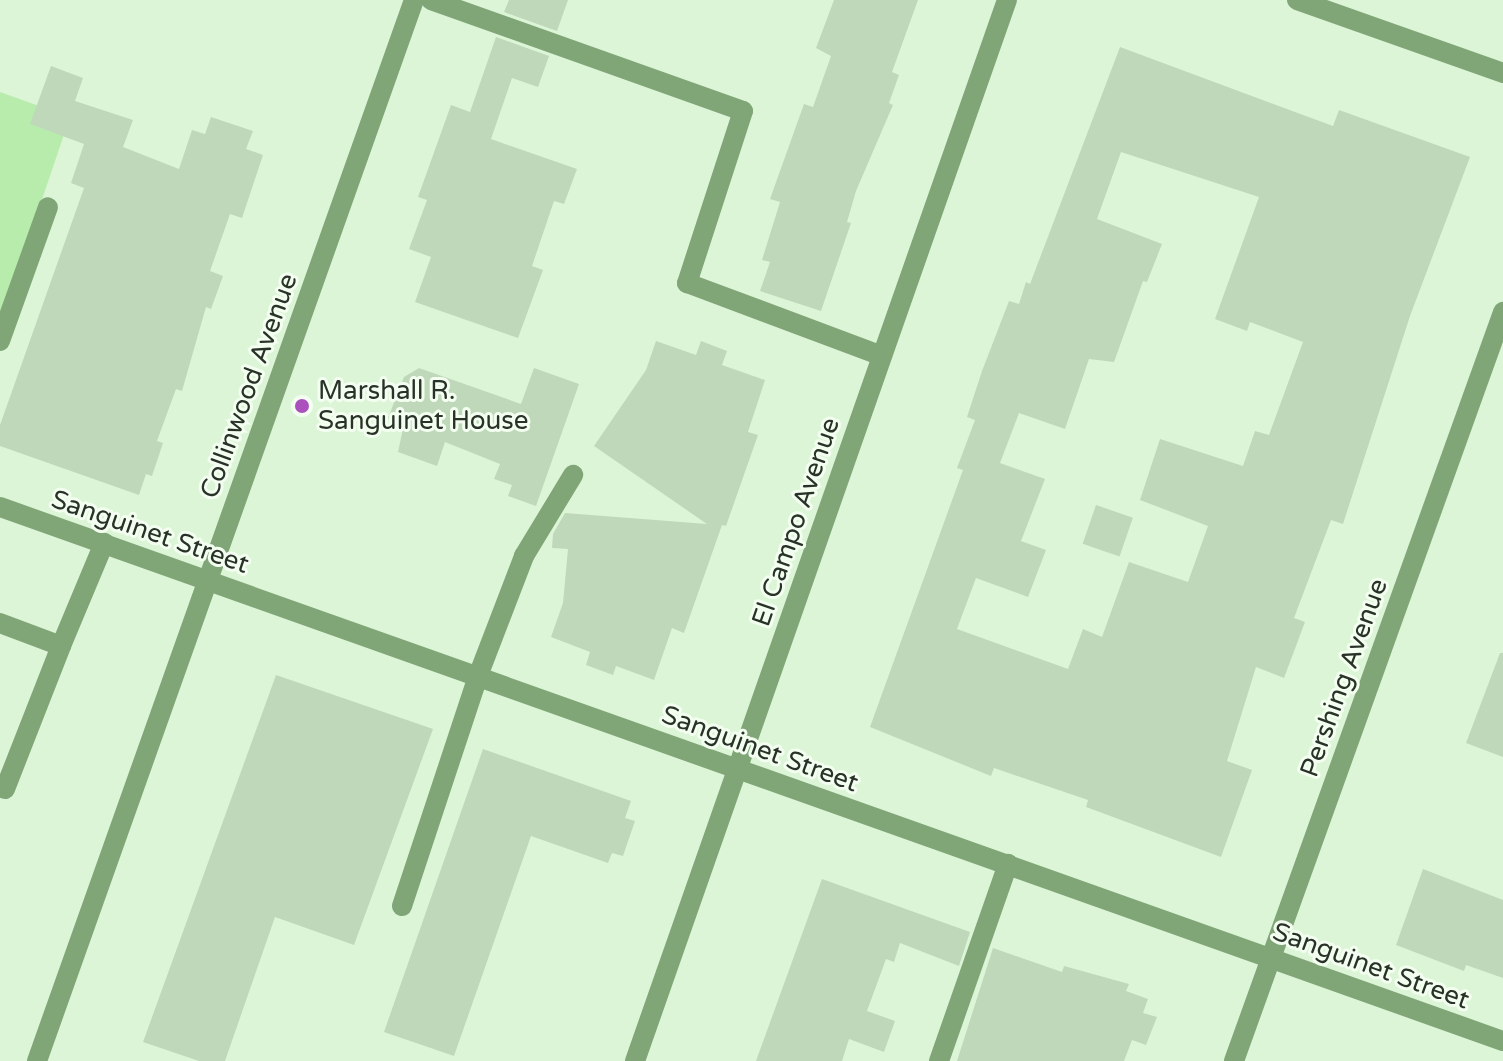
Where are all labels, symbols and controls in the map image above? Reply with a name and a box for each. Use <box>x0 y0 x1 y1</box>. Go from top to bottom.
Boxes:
street label: Collinwood Avenue <box>194 269 304 503</box>
place label: Marshall R. Sanguinet House <box>318 375 529 436</box>
marker: Marshall R. Sanguinet House <box>293 397 311 415</box>
street label: El Campo Avenue <box>746 414 846 630</box>
street label: Sanguinet Street <box>47 484 253 580</box>
street label: Pershing Avenue <box>1294 575 1394 781</box>
street label: Sanguinet Street <box>658 699 862 799</box>
street label: Sanguinet Street <box>1269 916 1473 1016</box>

